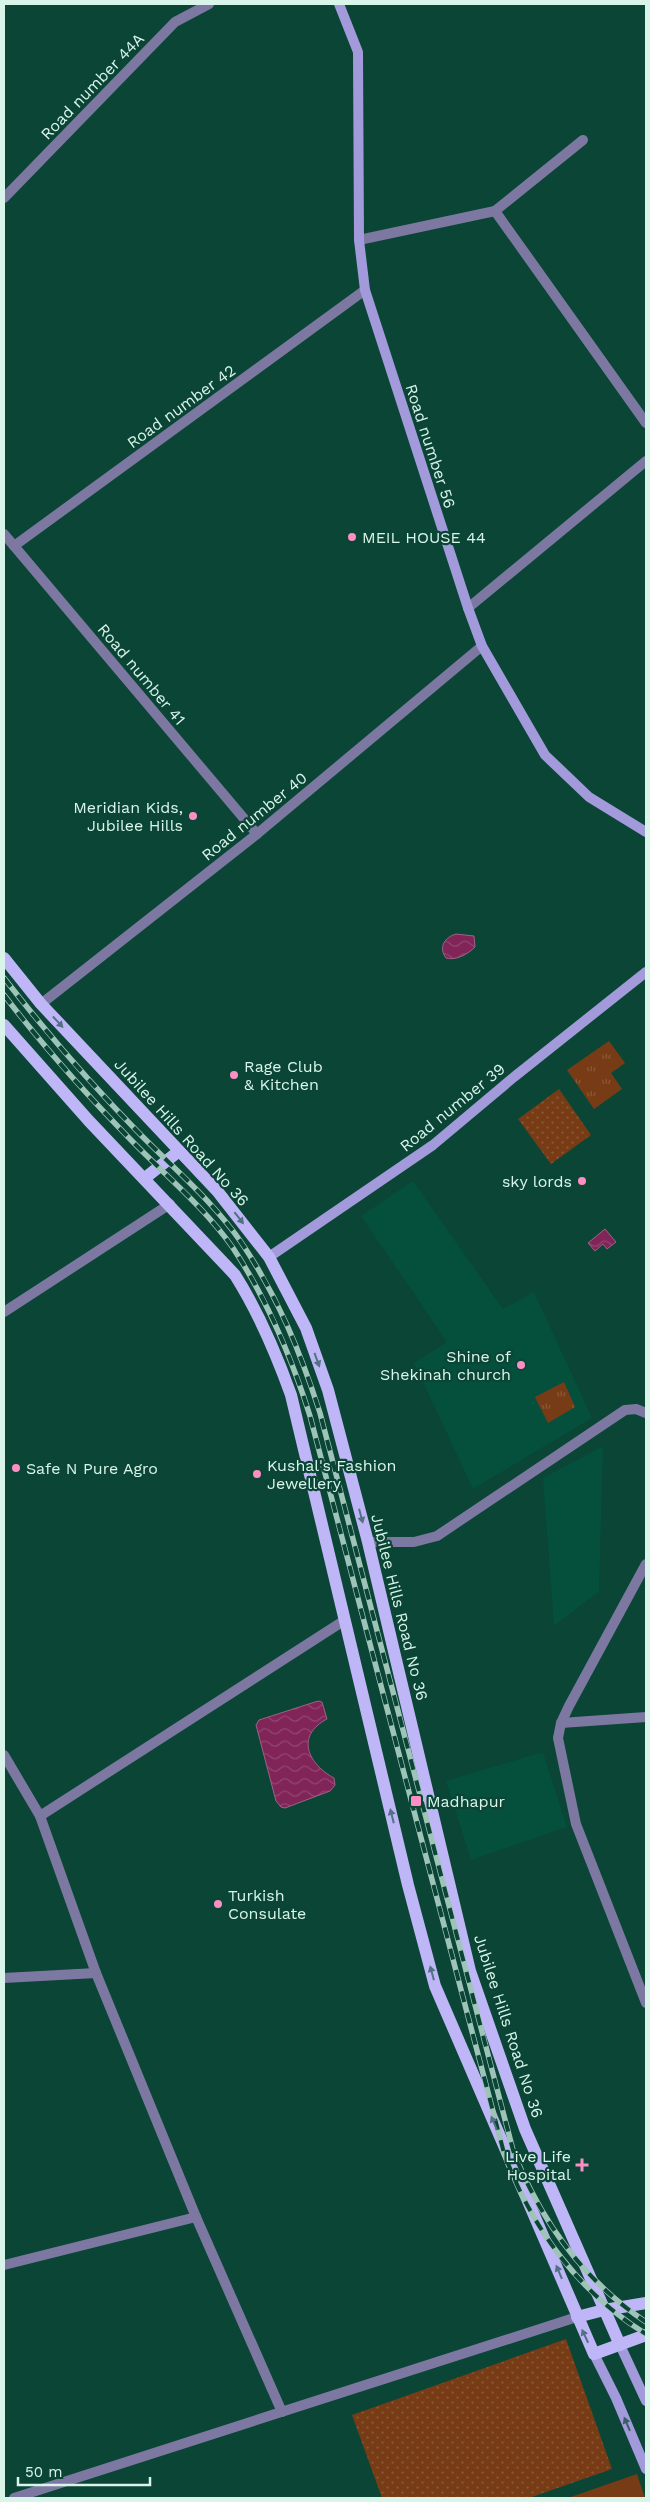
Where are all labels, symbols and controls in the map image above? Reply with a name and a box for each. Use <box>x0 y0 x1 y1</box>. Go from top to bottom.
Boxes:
street label: Road number 44A <box>37 29 148 143</box>
street label: Road number 42 <box>123 361 239 452</box>
street label: Road number 56 <box>401 382 460 511</box>
place label: MEIL HOUSE 44 <box>362 528 486 547</box>
marker: MEIL HOUSE 44 <box>346 531 358 543</box>
street label: Road number 41 <box>94 620 189 729</box>
street label: Road number 40 <box>198 768 311 865</box>
place label: Meridian Kids, Jubilee Hills <box>73 798 183 835</box>
marker: Meridian Kids, Jubilee Hills <box>187 810 199 822</box>
one-way arrow <box>52 1015 64 1027</box>
street label: Jubilee Hills Road No 36 <box>110 1055 253 1210</box>
place label: Rage Club & Kitchen <box>244 1057 323 1094</box>
street label: Road number 39 <box>396 1059 509 1156</box>
marker: Rage Club & Kitchen <box>228 1069 240 1081</box>
place label: sky lords <box>502 1172 572 1191</box>
marker: sky lords <box>576 1175 588 1187</box>
one-way arrow <box>234 1211 244 1225</box>
place label: Shine of Shekinah church <box>380 1347 512 1384</box>
one-way arrow <box>314 1352 321 1367</box>
marker: Shine of Shekinah church <box>515 1359 527 1371</box>
place label: Kushal's Fashion Jewellery <box>267 1456 396 1493</box>
place label: Safe N Pure Agro <box>26 1459 158 1478</box>
marker: Safe N Pure Agro <box>10 1462 22 1474</box>
marker: Kushal's Fashion Jewellery <box>251 1468 263 1480</box>
one-way arrow <box>357 1508 365 1523</box>
street label: Jubilee Hills Road No 36 <box>367 1512 432 1702</box>
place label: Madhapur <box>427 1792 506 1811</box>
marker: Madhapur <box>409 1794 423 1808</box>
one-way arrow <box>388 1808 396 1823</box>
place label: Turkish Consulate <box>228 1886 306 1923</box>
marker: Turkish Consulate <box>212 1898 224 1910</box>
street label: Jubilee Hills Road No 36 <box>470 1932 547 2120</box>
one-way arrow <box>427 1966 435 1981</box>
one-way arrow <box>490 2116 498 2130</box>
place label: Live Life Hospital <box>505 2147 571 2184</box>
marker: Live Life Hospital <box>575 2158 589 2172</box>
one-way arrow <box>554 2265 562 2279</box>
one-way arrow <box>581 2329 589 2343</box>
one-way arrow <box>623 2417 631 2431</box>
scale bar <box>18 2454 150 2486</box>
text: 50 m <box>25 2463 62 2481</box>

